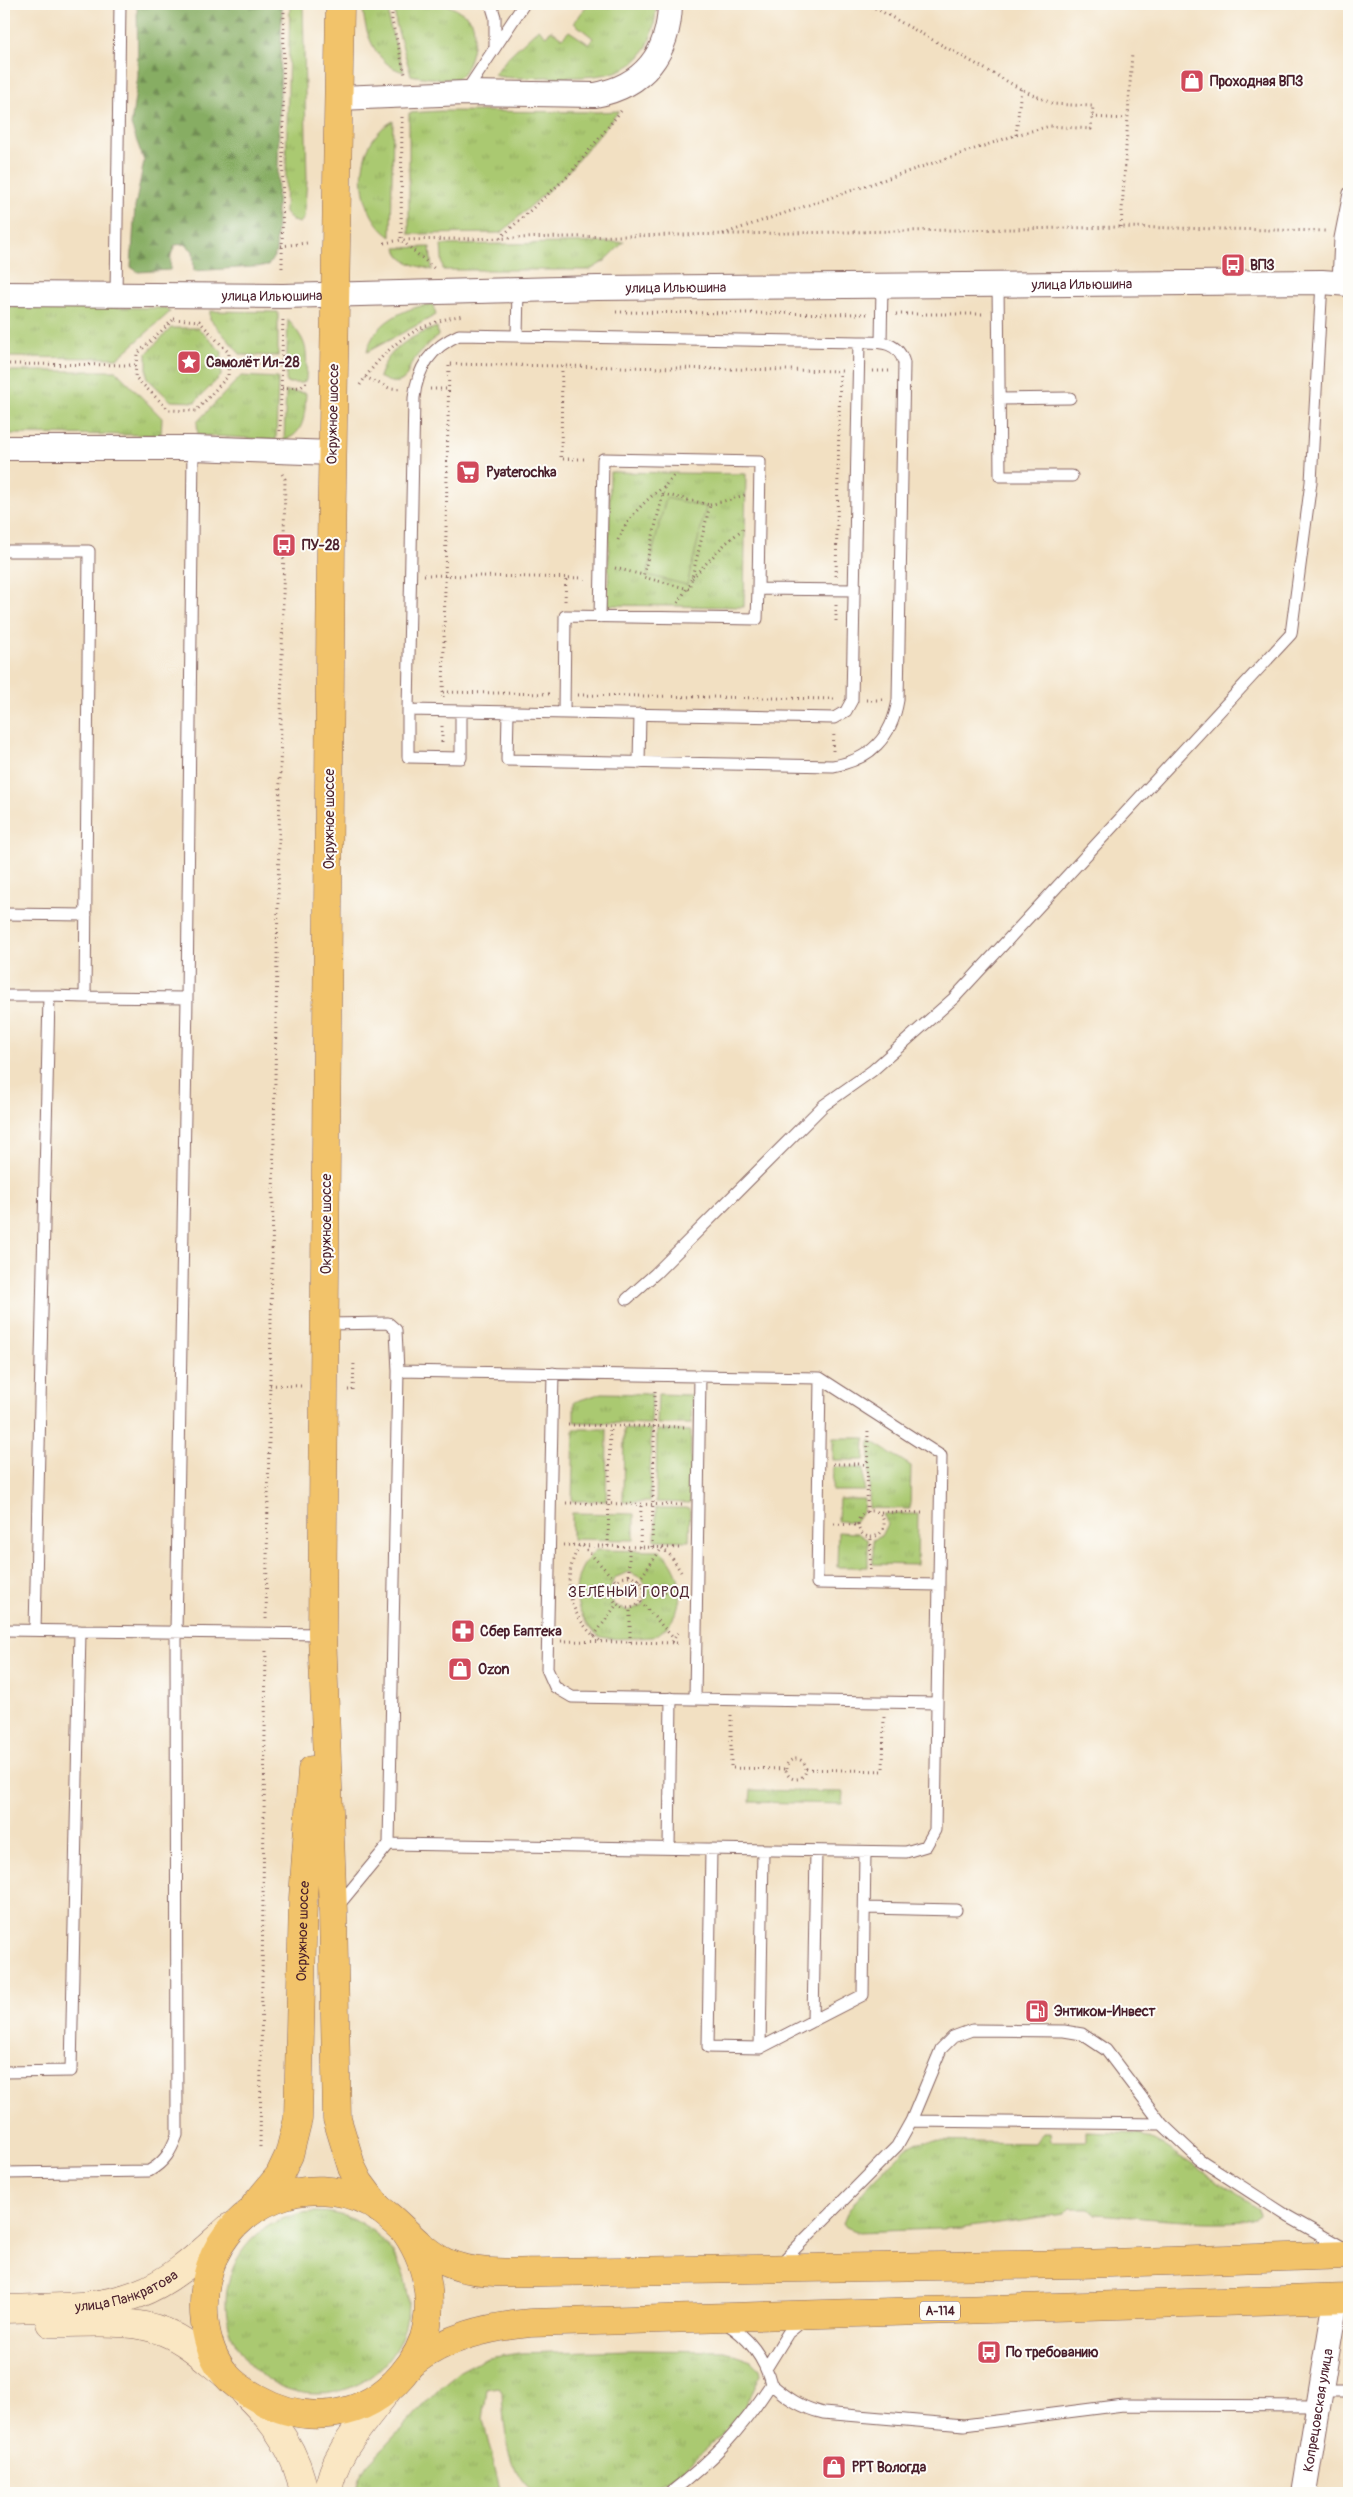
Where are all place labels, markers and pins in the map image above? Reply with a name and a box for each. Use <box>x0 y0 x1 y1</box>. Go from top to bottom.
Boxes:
shop icon: Проходная ВПЗ <box>1179 68 1205 94</box>
place label: Проходная ВПЗ <box>1210 73 1303 90</box>
bus stop icon: ВПЗ <box>1220 252 1246 278</box>
place label: ВПЗ <box>1250 257 1275 274</box>
place icon: Самолёт Ил-28 <box>176 349 202 375</box>
place label: Самолёт Ил-28 <box>206 354 299 371</box>
supermarket icon: Pyaterochka <box>455 459 481 485</box>
place label: Pyaterochka <box>486 464 557 481</box>
bus stop icon: ПУ-28 <box>271 532 297 558</box>
place label: ПУ-28 <box>302 537 340 554</box>
pharmacy icon: Сбер Еаптека <box>450 1618 476 1644</box>
place label: Сбер Еаптека <box>480 1623 562 1640</box>
shop icon: Ozon <box>447 1656 473 1682</box>
place label: Ozon <box>478 1661 510 1678</box>
fuel station icon: Энтиком-Инвест <box>1024 1998 1050 2024</box>
place label: Энтиком-Инвест <box>1054 2003 1157 2020</box>
bus stop icon: По требованию <box>976 2339 1002 2365</box>
place label: По требованию <box>1006 2344 1099 2361</box>
shop icon: РРТ Вологда <box>821 2454 847 2480</box>
place label: РРТ Вологда <box>852 2459 927 2476</box>

